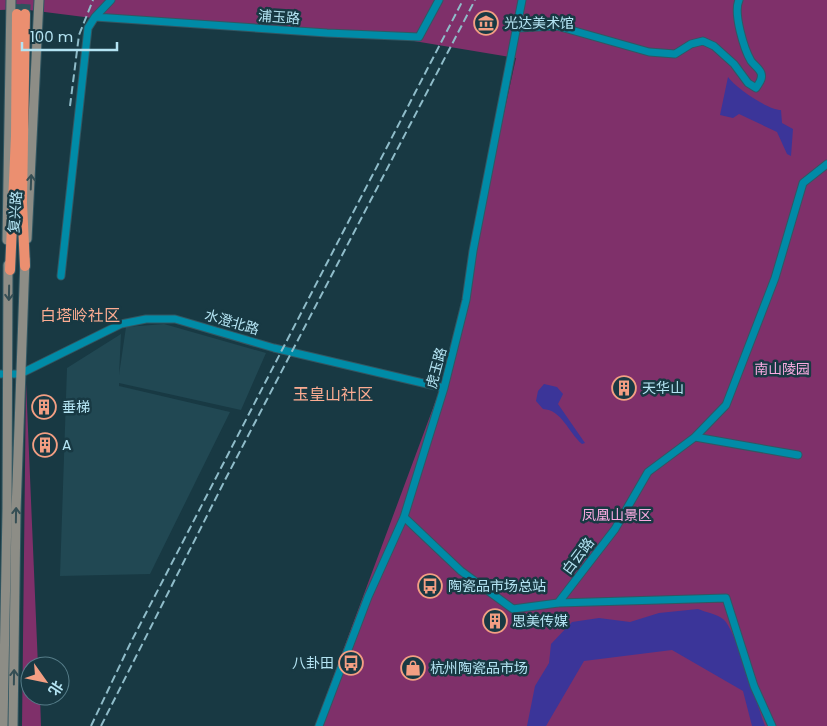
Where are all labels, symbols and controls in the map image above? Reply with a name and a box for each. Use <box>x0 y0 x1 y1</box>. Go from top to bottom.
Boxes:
street label: 浦玉路 <box>257 6 301 28</box>
museum icon: 光达美术馆 <box>473 10 499 36</box>
place label: 光达美术馆 <box>504 13 574 33</box>
scale bar <box>22 20 118 52</box>
text: 100 m <box>30 26 73 47</box>
one-way arrow <box>27 174 36 190</box>
street label: 复兴路 <box>4 190 26 234</box>
one-way arrow <box>4 284 14 301</box>
district label: 白塔岭社区 <box>40 304 120 327</box>
street label: 水澄北路 <box>202 305 262 339</box>
street label: 虎玉路 <box>421 345 451 391</box>
park label: 南山陵园 <box>754 359 810 379</box>
building icon: 天华山 <box>611 375 637 401</box>
place label: 天华山 <box>642 378 684 398</box>
district label: 玉皇山社区 <box>293 383 373 406</box>
building icon: 垂梯 <box>31 394 57 420</box>
place label: 垂梯 <box>62 397 90 417</box>
building icon: A <box>32 432 58 458</box>
place label: A <box>62 435 71 455</box>
park label: 凤凰山景区 <box>582 505 652 525</box>
one-way arrow <box>11 507 21 524</box>
street label: 白云路 <box>557 533 599 579</box>
bus stop icon: 陶瓷品市场总站 <box>417 573 443 599</box>
place label: 陶瓷品市场总站 <box>448 576 546 596</box>
building icon: 思美传媒 <box>482 608 508 634</box>
place label: 思美传媒 <box>512 611 568 631</box>
bus stop icon: 八卦田 <box>338 650 364 676</box>
place label: 八卦田 <box>292 653 334 673</box>
shop icon: 杭州陶瓷品市场 <box>400 655 426 681</box>
north arrow <box>20 656 70 706</box>
place label: 杭州陶瓷品市场 <box>430 658 528 678</box>
one-way arrow <box>9 670 19 686</box>
text: 北 <box>44 677 68 699</box>

